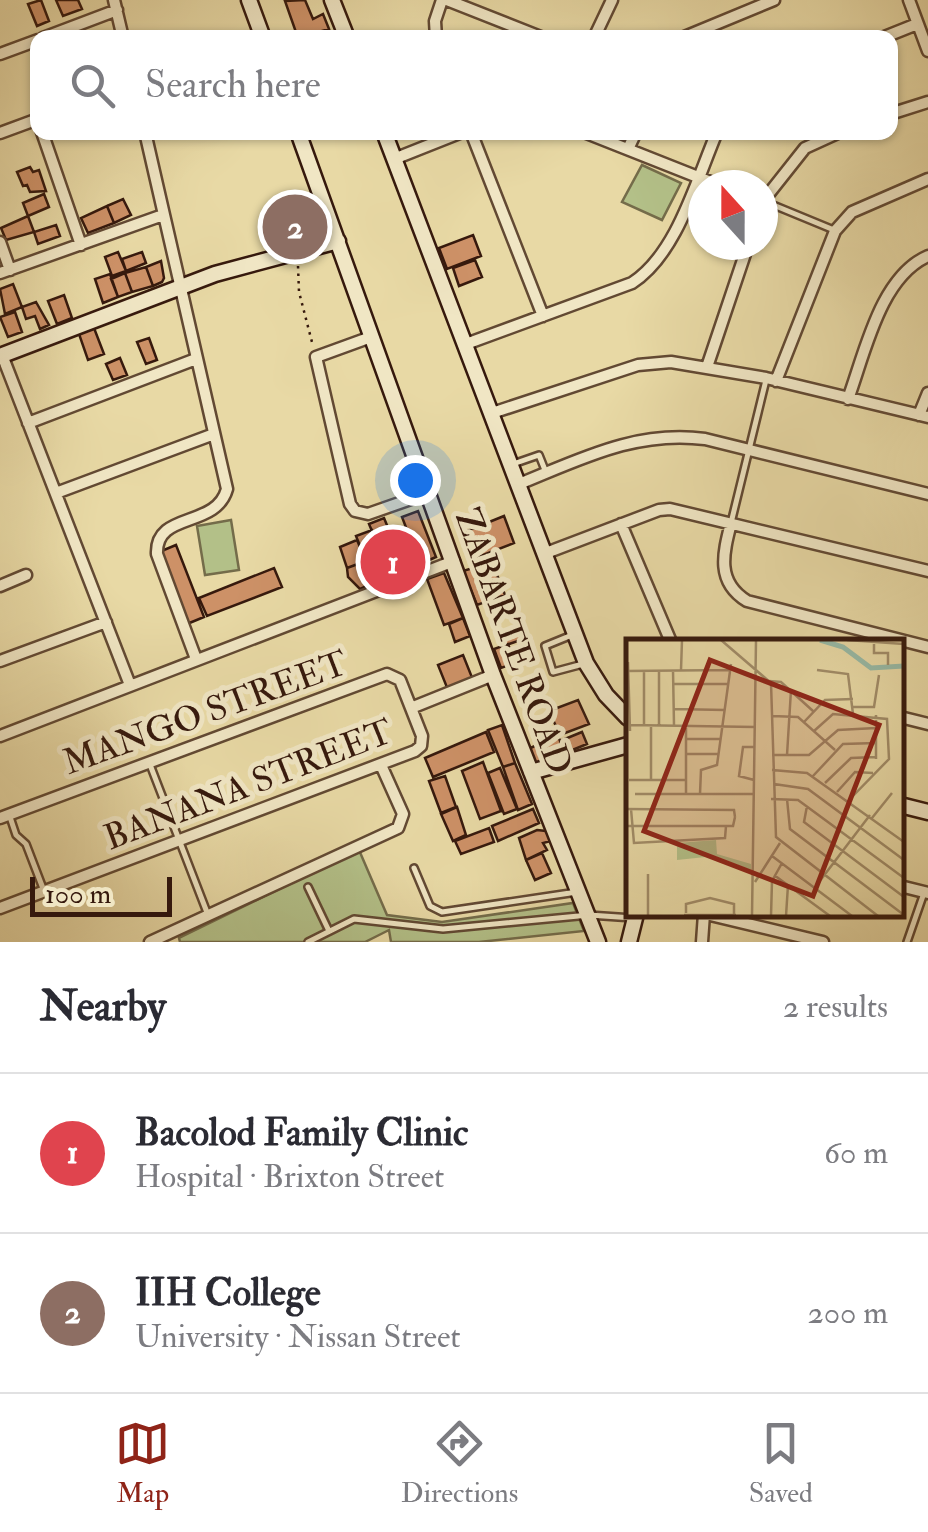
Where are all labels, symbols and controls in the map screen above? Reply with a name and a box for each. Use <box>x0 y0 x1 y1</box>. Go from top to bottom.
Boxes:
search box <box>30 30 898 140</box>
icon: search <box>65 58 120 113</box>
text: Search here <box>145 61 321 109</box>
north arrow <box>688 170 778 260</box>
pin: 2 <box>262 190 328 264</box>
your location <box>390 455 441 506</box>
street label: ZABARTE ROAD <box>445 502 582 780</box>
pin: 1 <box>360 524 426 600</box>
inset map <box>626 639 903 917</box>
street label: MANGO STREET <box>57 641 353 785</box>
street label: BANANA STREET <box>98 710 399 860</box>
scale bar <box>30 872 172 916</box>
text: 100 m <box>45 877 111 912</box>
text: Nearby <box>40 981 166 1033</box>
text: 2 results <box>783 987 888 1027</box>
text: Bacolod Family Clinic <box>135 1109 468 1157</box>
text: 1 <box>67 1133 78 1173</box>
text: 60 m <box>824 1133 888 1173</box>
text: Hospital · Brixton Street <box>135 1157 444 1197</box>
text: IIH College <box>135 1269 321 1317</box>
text: 2 <box>64 1293 81 1333</box>
text: 200 m <box>807 1293 888 1333</box>
text: University · Nissan Street <box>135 1317 461 1357</box>
tab: Map <box>115 1416 170 1511</box>
tab: Directions <box>401 1416 518 1511</box>
tab: Saved <box>749 1416 813 1511</box>

